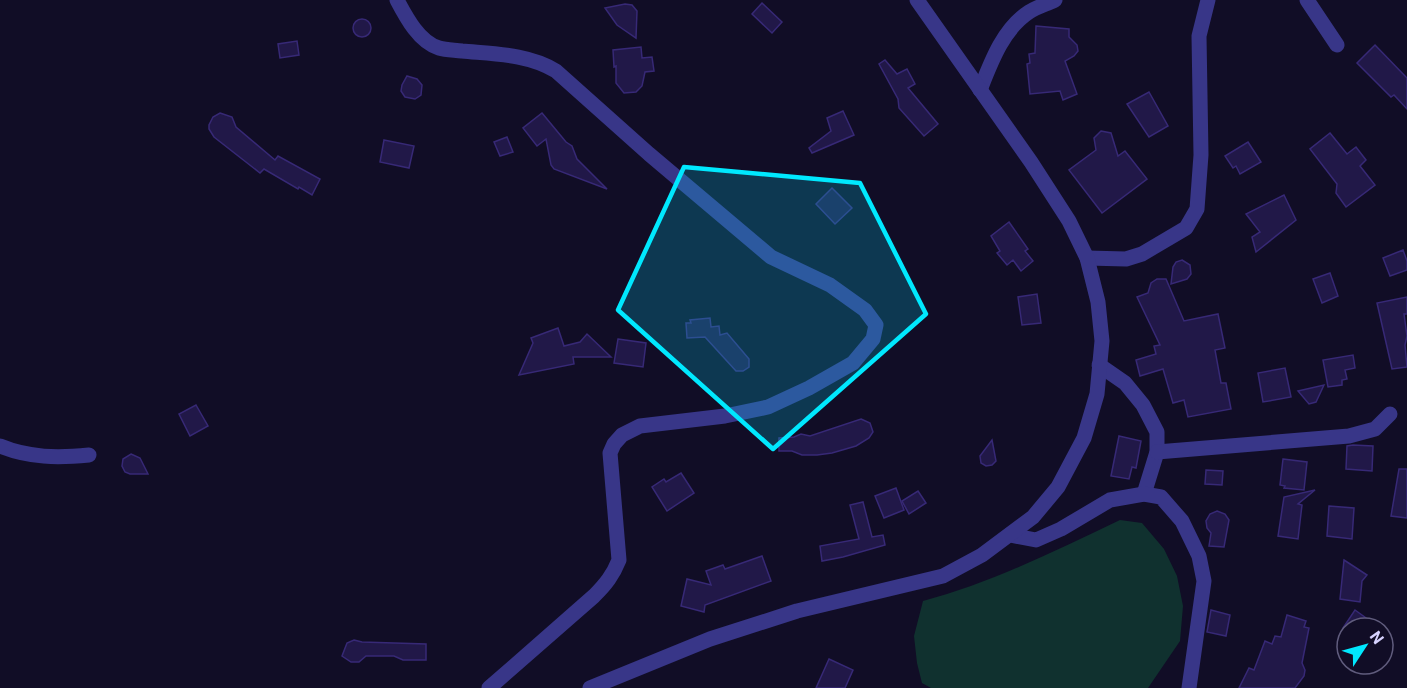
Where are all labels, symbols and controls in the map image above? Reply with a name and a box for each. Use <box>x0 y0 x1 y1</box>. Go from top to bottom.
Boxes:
north arrow <box>1335 616 1395 676</box>
text: N <box>1366 627 1388 648</box>

